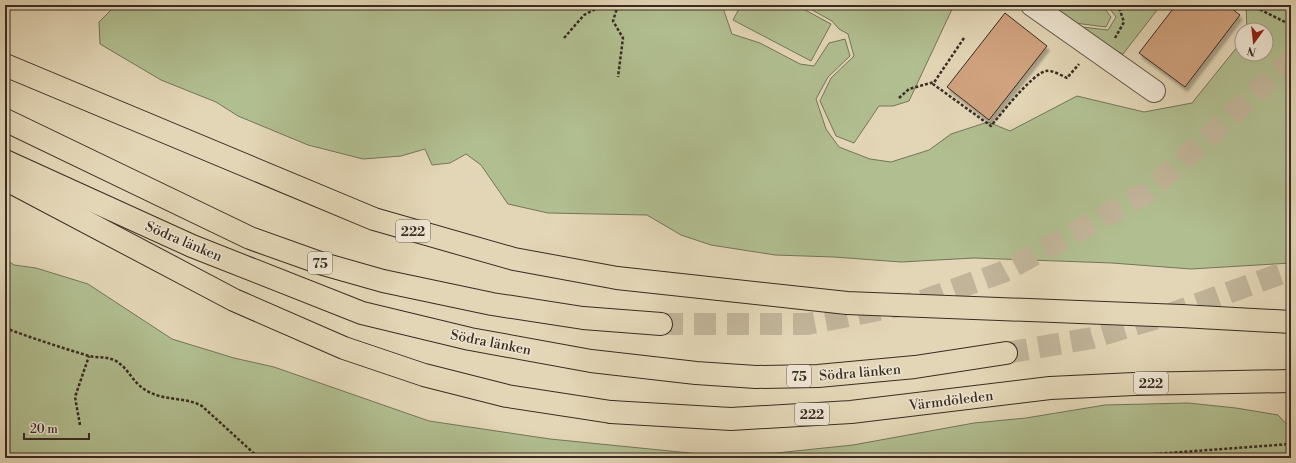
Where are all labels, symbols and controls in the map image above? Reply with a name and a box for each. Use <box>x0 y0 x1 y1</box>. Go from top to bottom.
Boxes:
north arrow <box>1234 22 1274 62</box>
text: N <box>1245 43 1258 59</box>
street label: Södra länken <box>142 218 225 266</box>
road number: 222 <box>396 220 430 242</box>
road number: 75 <box>308 252 332 274</box>
street label: Södra länken <box>449 326 533 360</box>
street label: Södra länken <box>818 360 902 386</box>
road number: 75 <box>787 365 811 387</box>
road number: 222 <box>1134 372 1168 394</box>
street label: Värmdöleden <box>907 387 995 415</box>
road number: 222 <box>795 403 829 425</box>
scale bar <box>24 415 89 441</box>
text: 20 m <box>30 422 58 437</box>

